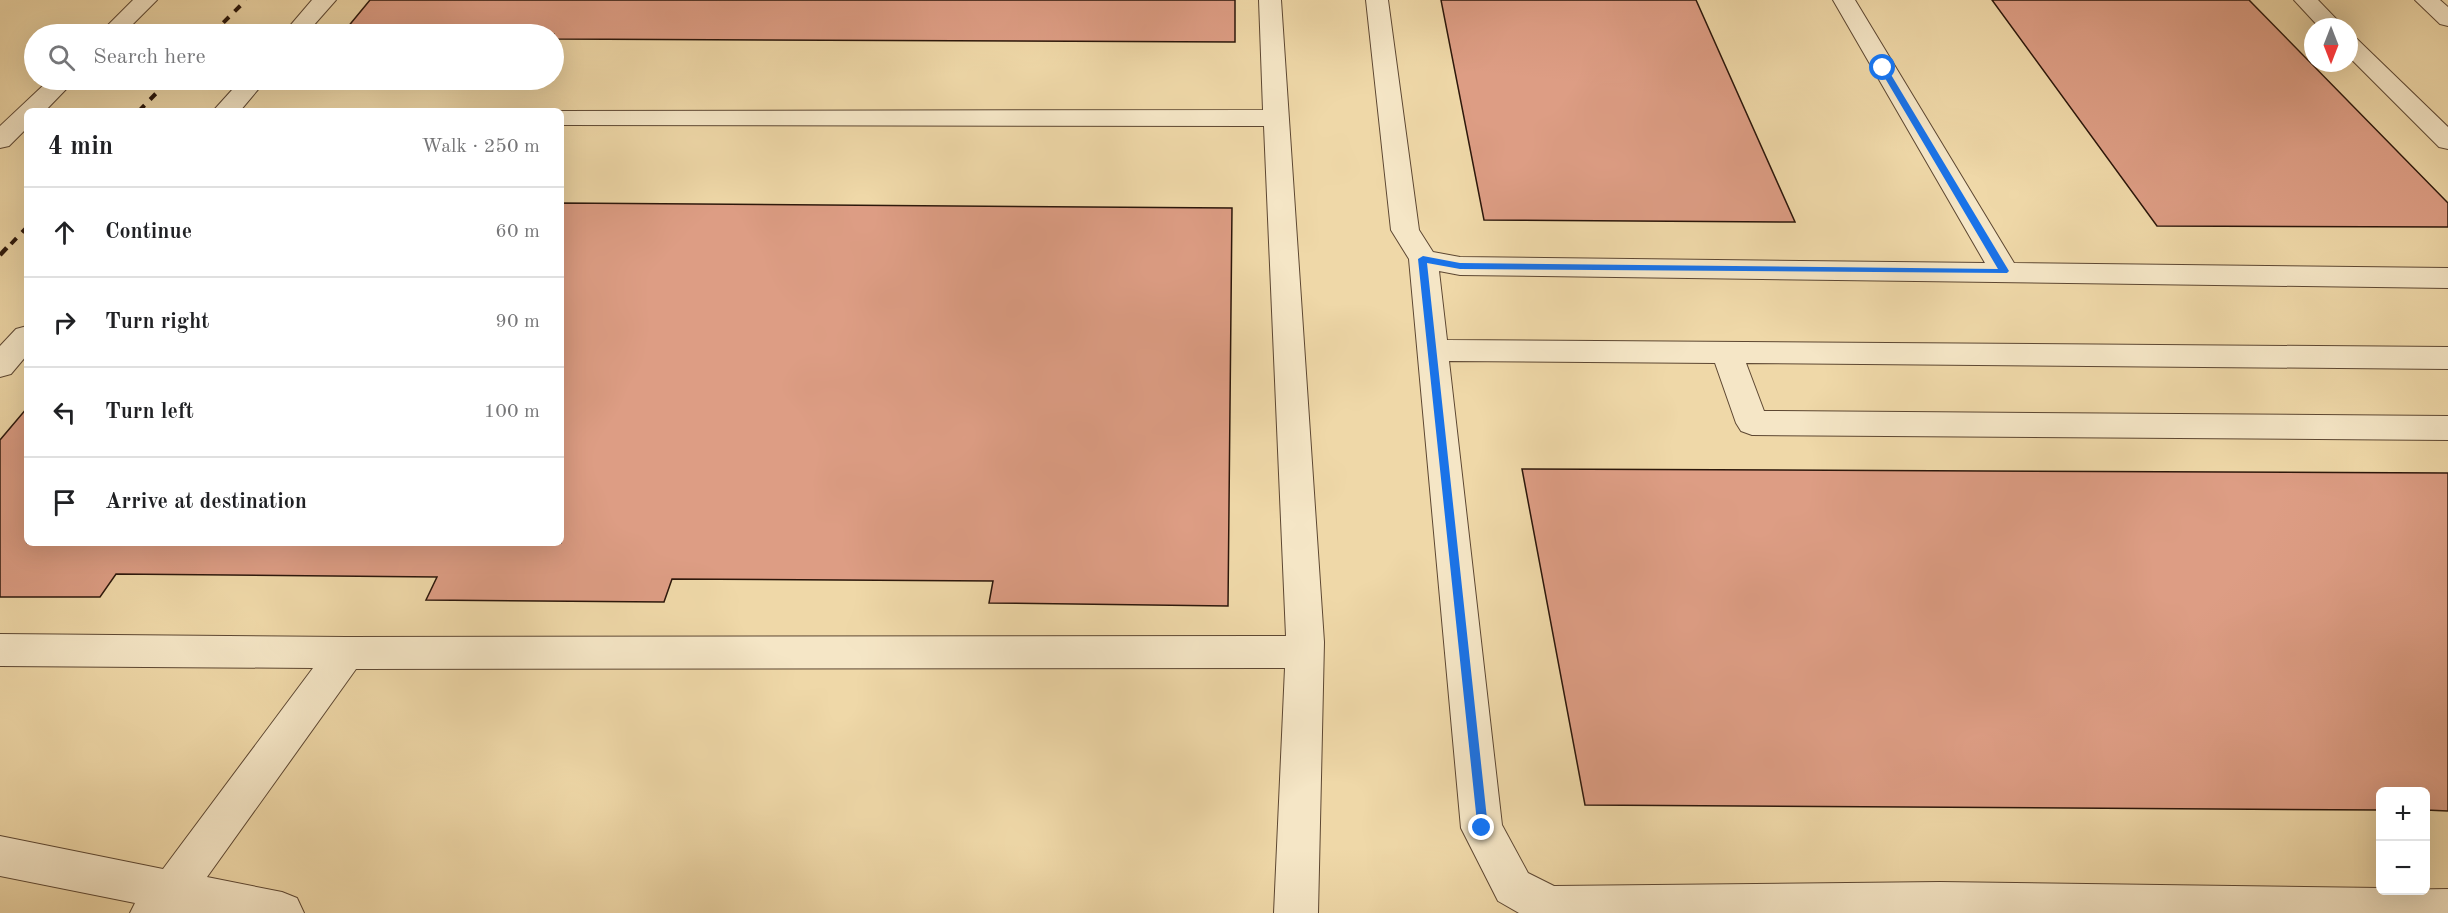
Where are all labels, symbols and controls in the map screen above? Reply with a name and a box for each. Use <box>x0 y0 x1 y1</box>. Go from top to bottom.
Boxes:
north arrow <box>2304 18 2358 72</box>
search box <box>24 24 564 90</box>
icon: search <box>45 41 78 74</box>
text: Search here <box>93 46 206 68</box>
route start <box>1869 54 1895 80</box>
text: 4 min <box>48 134 113 160</box>
text: Walk · 250 m <box>421 137 540 157</box>
icon: ahead <box>48 216 81 249</box>
text: Continue <box>105 221 192 243</box>
text: 60 m <box>495 222 540 242</box>
icon: right <box>48 306 81 339</box>
text: Turn right <box>105 311 209 333</box>
text: 90 m <box>495 312 540 332</box>
icon: left <box>48 396 81 429</box>
text: Turn left <box>105 401 194 423</box>
text: 100 m <box>484 402 540 422</box>
icon: arrive <box>48 486 81 519</box>
text: Arrive at destination <box>105 491 307 513</box>
map controls <box>2376 787 2430 895</box>
button: + <box>2376 787 2430 841</box>
route end <box>1468 814 1494 840</box>
button: − <box>2376 841 2430 895</box>

